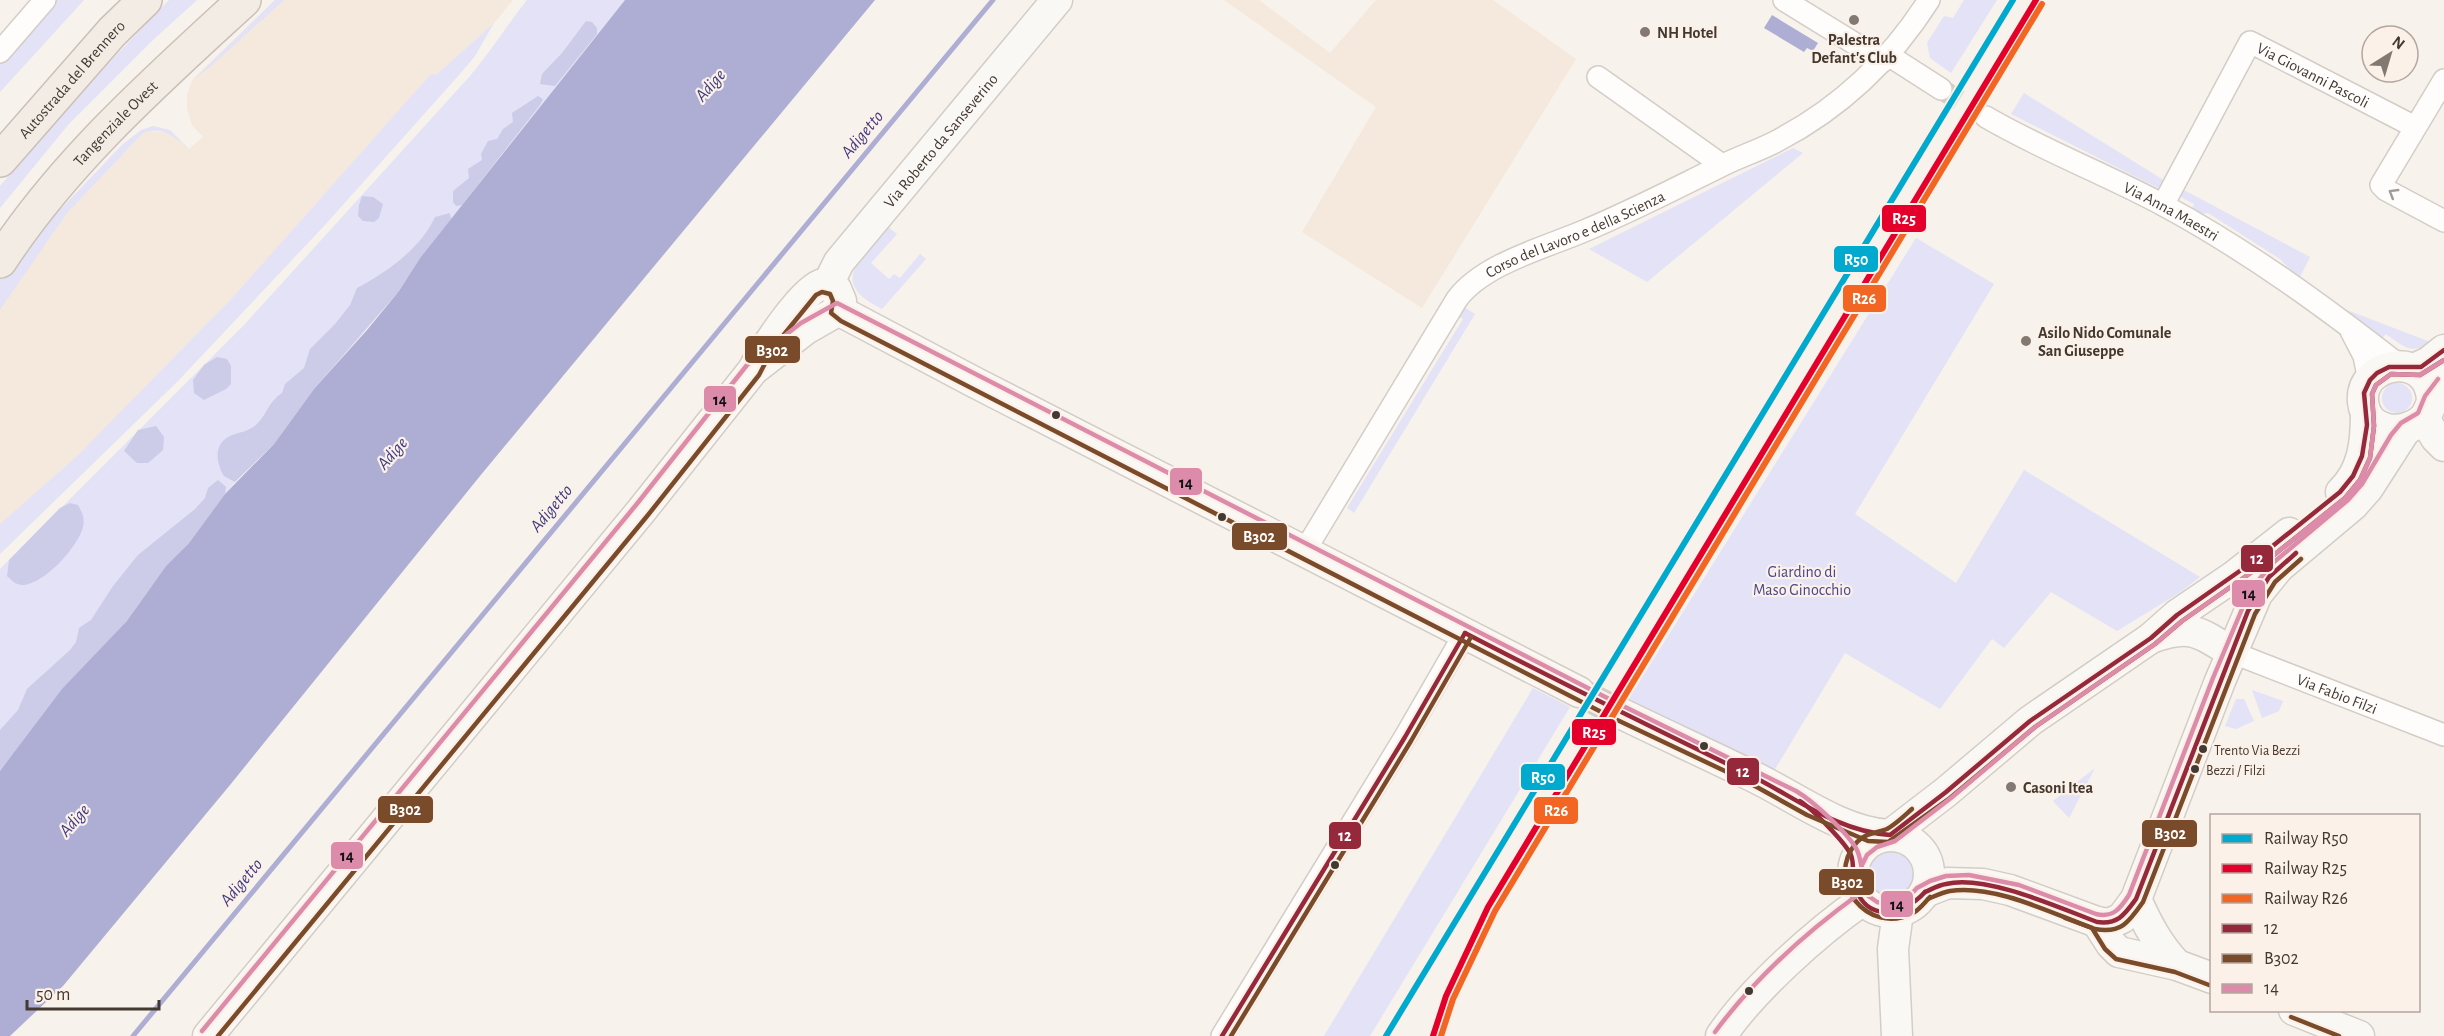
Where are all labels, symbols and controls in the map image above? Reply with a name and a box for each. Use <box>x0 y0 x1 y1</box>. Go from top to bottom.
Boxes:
marker: Palestra Defant's Club <box>1847 13 1861 27</box>
street label: Autostrada del Brennero <box>16 17 128 142</box>
north arrow <box>2360 24 2420 84</box>
marker: NH Hotel <box>1638 25 1652 39</box>
place label: NH Hotel <box>1657 25 1717 41</box>
place label: Palestra Defant's Club <box>1811 32 1897 66</box>
text: N <box>2389 33 2408 53</box>
street label: Via Giovanni Pascoli <box>2254 40 2372 111</box>
water label: Adige <box>691 66 730 106</box>
street label: Via Roberto da Sanseverino <box>881 71 1001 211</box>
street label: Tangenziale Ovest <box>71 78 161 169</box>
water label: Adigetto <box>837 108 887 162</box>
street label: Via Anna Maestri <box>2121 179 2221 244</box>
street label: Corso del Lavoro e della Scienza <box>1483 188 1667 281</box>
one-way arrow <box>2388 190 2399 201</box>
line badge: R25 <box>1881 204 1927 233</box>
text: R25 <box>1892 211 1916 227</box>
line badge: R50 <box>1833 245 1879 273</box>
text: R50 <box>1844 252 1868 268</box>
line badge: R26 <box>1842 284 1887 313</box>
text: R26 <box>1852 291 1877 307</box>
place label: Asilo Nido Comunale San Giuseppe <box>2038 325 2172 359</box>
marker: Asilo Nido Comunale San Giuseppe <box>2019 334 2033 348</box>
line badge: B302 <box>744 335 801 364</box>
text: B302 <box>756 343 788 359</box>
line badge: 14 <box>703 385 737 413</box>
text: 14 <box>713 392 727 408</box>
unlabelled marker <box>1050 409 1062 421</box>
water label: Adige <box>373 434 412 474</box>
line badge: 14 <box>1169 467 1203 496</box>
text: 14 <box>1179 475 1193 491</box>
water label: Adigetto <box>526 482 576 536</box>
unlabelled marker <box>1216 511 1228 523</box>
line badge: B302 <box>1231 522 1288 551</box>
text: B302 <box>1243 529 1275 545</box>
line badge: 12 <box>2240 544 2274 573</box>
text: 12 <box>2250 551 2264 567</box>
park label: Giardino di Maso Ginocchio <box>1753 564 1851 598</box>
line badge: 14 <box>2231 579 2266 608</box>
text: 14 <box>2242 586 2256 602</box>
street label: Via Fabio Filzi <box>2294 671 2379 717</box>
line badge: R25 <box>1571 718 1617 746</box>
text: R25 <box>1582 725 1606 741</box>
unlabelled marker <box>1698 740 1710 752</box>
marker: Trento Via Bezzi <box>2197 743 2209 755</box>
place label: Trento Via Bezzi <box>2214 744 2300 758</box>
line badge: 12 <box>1726 757 1760 786</box>
line badge: R50 <box>1520 763 1566 791</box>
marker: Bezzi / Filzi <box>2189 763 2201 775</box>
text: 12 <box>1736 764 1750 780</box>
place label: Bezzi / Filzi <box>2206 764 2265 778</box>
text: R50 <box>1531 770 1555 786</box>
marker: Casoni Itea <box>2004 780 2018 794</box>
place label: Casoni Itea <box>2023 780 2093 796</box>
line badge: B302 <box>377 795 434 824</box>
line badge: R26 <box>1533 796 1579 825</box>
water label: Adige <box>55 801 94 841</box>
text: B302 <box>389 802 421 818</box>
text: R26 <box>1544 803 1569 819</box>
legend <box>2210 814 2420 1012</box>
line badge: B302 <box>2141 819 2198 848</box>
line badge: 12 <box>1328 821 1362 850</box>
text: B302 <box>2154 826 2186 842</box>
text: 12 <box>1338 828 1352 844</box>
text: Railway R50 <box>2264 830 2348 848</box>
line badge: 14 <box>330 841 364 870</box>
text: 14 <box>340 848 354 864</box>
water label: Adigetto <box>216 856 266 910</box>
unlabelled marker <box>1329 859 1341 871</box>
text: Railway R25 <box>2264 860 2347 878</box>
line badge: B302 <box>1818 868 1875 896</box>
text: B302 <box>1831 875 1863 891</box>
line badge: 14 <box>1880 890 1914 918</box>
text: Railway R26 <box>2264 890 2348 908</box>
text: 14 <box>1890 897 1904 913</box>
text: 12 <box>2264 920 2278 938</box>
text: B302 <box>2264 950 2299 968</box>
scale bar <box>27 973 159 1011</box>
text: 14 <box>2264 980 2279 998</box>
unlabelled marker <box>1743 985 1755 997</box>
text: 50 m <box>36 986 70 1004</box>

